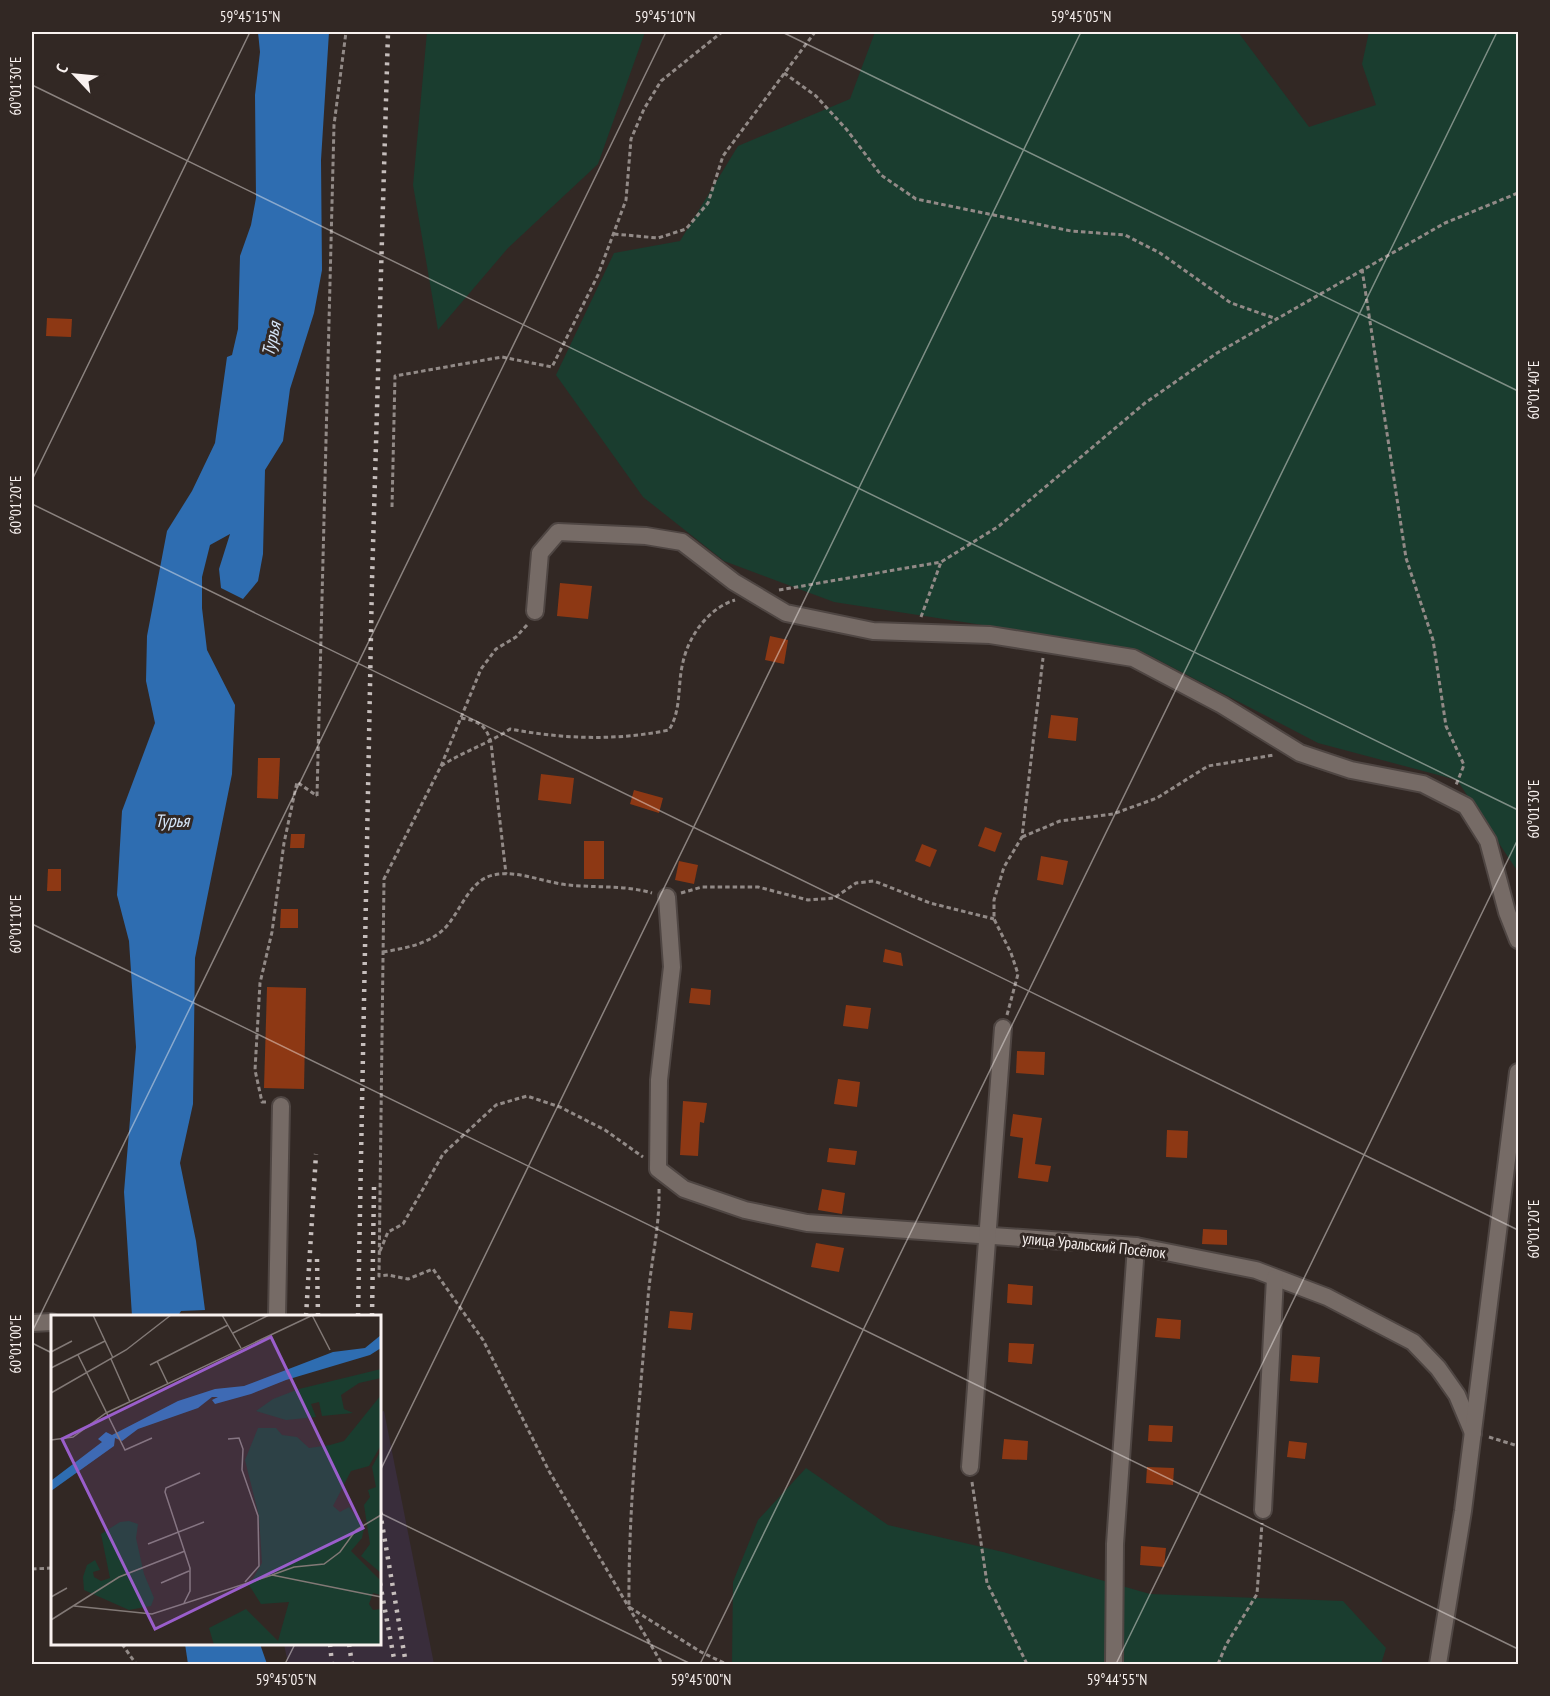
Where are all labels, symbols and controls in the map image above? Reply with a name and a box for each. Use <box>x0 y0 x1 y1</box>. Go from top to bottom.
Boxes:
text: 59°45'15"N <box>220 7 280 26</box>
text: 59°45'10"N <box>635 7 695 26</box>
text: 59°45'05"N <box>1051 7 1111 26</box>
north arrow <box>45 45 105 105</box>
text: 60°01'30"E <box>6 56 25 116</box>
text: С <box>51 60 72 76</box>
water label: Турья <box>256 318 286 358</box>
text: 60°01'40"E <box>1524 360 1543 420</box>
text: 60°01'20"E <box>6 475 25 535</box>
text: 60°01'30"E <box>1524 779 1543 839</box>
water label: Турья <box>155 809 191 832</box>
text: 60°01'10"E <box>6 894 25 954</box>
text: 60°01'20"E <box>1524 1199 1543 1259</box>
street label: улица Уральский Посёлок <box>1021 1228 1168 1263</box>
text: 60°01'00"E <box>6 1314 25 1374</box>
inset map <box>51 1315 381 1645</box>
text: 59°45'05"N <box>256 1670 316 1689</box>
text: 59°45'00"N <box>671 1670 731 1689</box>
text: 59°44'55"N <box>1087 1670 1147 1689</box>

